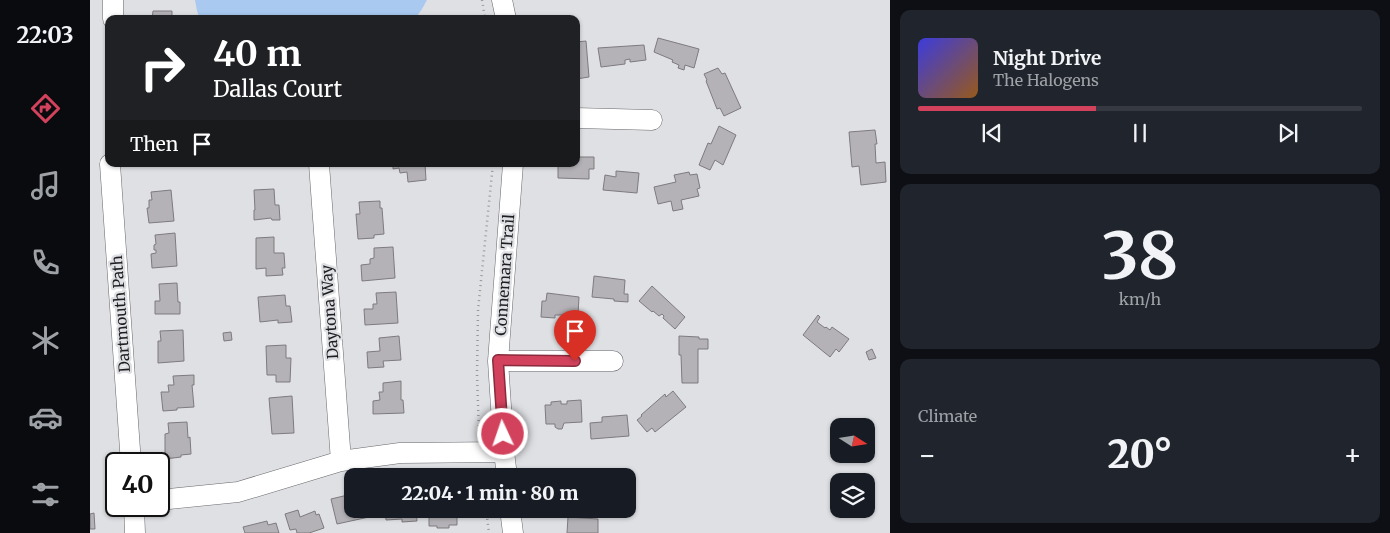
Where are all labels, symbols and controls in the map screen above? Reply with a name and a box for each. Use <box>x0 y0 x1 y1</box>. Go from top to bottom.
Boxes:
text: 22:03 <box>16 21 74 49</box>
text: 40 m <box>213 32 301 76</box>
icon: right <box>130 35 195 100</box>
text: Night Drive <box>993 46 1101 70</box>
text: The Halogens <box>993 70 1099 90</box>
text: Dallas Court <box>213 75 342 103</box>
icon: directions <box>28 91 63 126</box>
icon: previous <box>978 119 1006 147</box>
icon: pause <box>1126 119 1154 147</box>
icon: next <box>1274 119 1302 147</box>
icon: arrive <box>188 130 216 158</box>
text: Then <box>130 132 178 156</box>
icon: music <box>28 168 63 203</box>
street label: Connemara Trail <box>491 213 518 336</box>
text: 38 <box>1102 215 1178 297</box>
icon: phone <box>28 245 63 280</box>
street label: Dartmouth Path <box>107 255 134 373</box>
street label: Daytona Way <box>317 264 342 360</box>
text: km/h <box>1119 289 1161 309</box>
pin <box>554 310 596 361</box>
icon: arrive <box>561 317 589 345</box>
icon: climate <box>28 323 63 358</box>
icon: car <box>28 400 63 435</box>
text: Climate <box>918 406 977 426</box>
position arrow <box>476 407 528 459</box>
north arrow <box>830 418 875 462</box>
map controls <box>830 418 875 518</box>
text: 20° <box>1108 431 1172 478</box>
text: − <box>918 437 937 473</box>
text: + <box>1343 437 1362 473</box>
speed limit sign: 40 <box>105 452 170 517</box>
button: layers <box>830 473 875 518</box>
icon: filters <box>28 477 63 512</box>
text: 22:04 · 1 min · 80 m <box>402 481 578 505</box>

